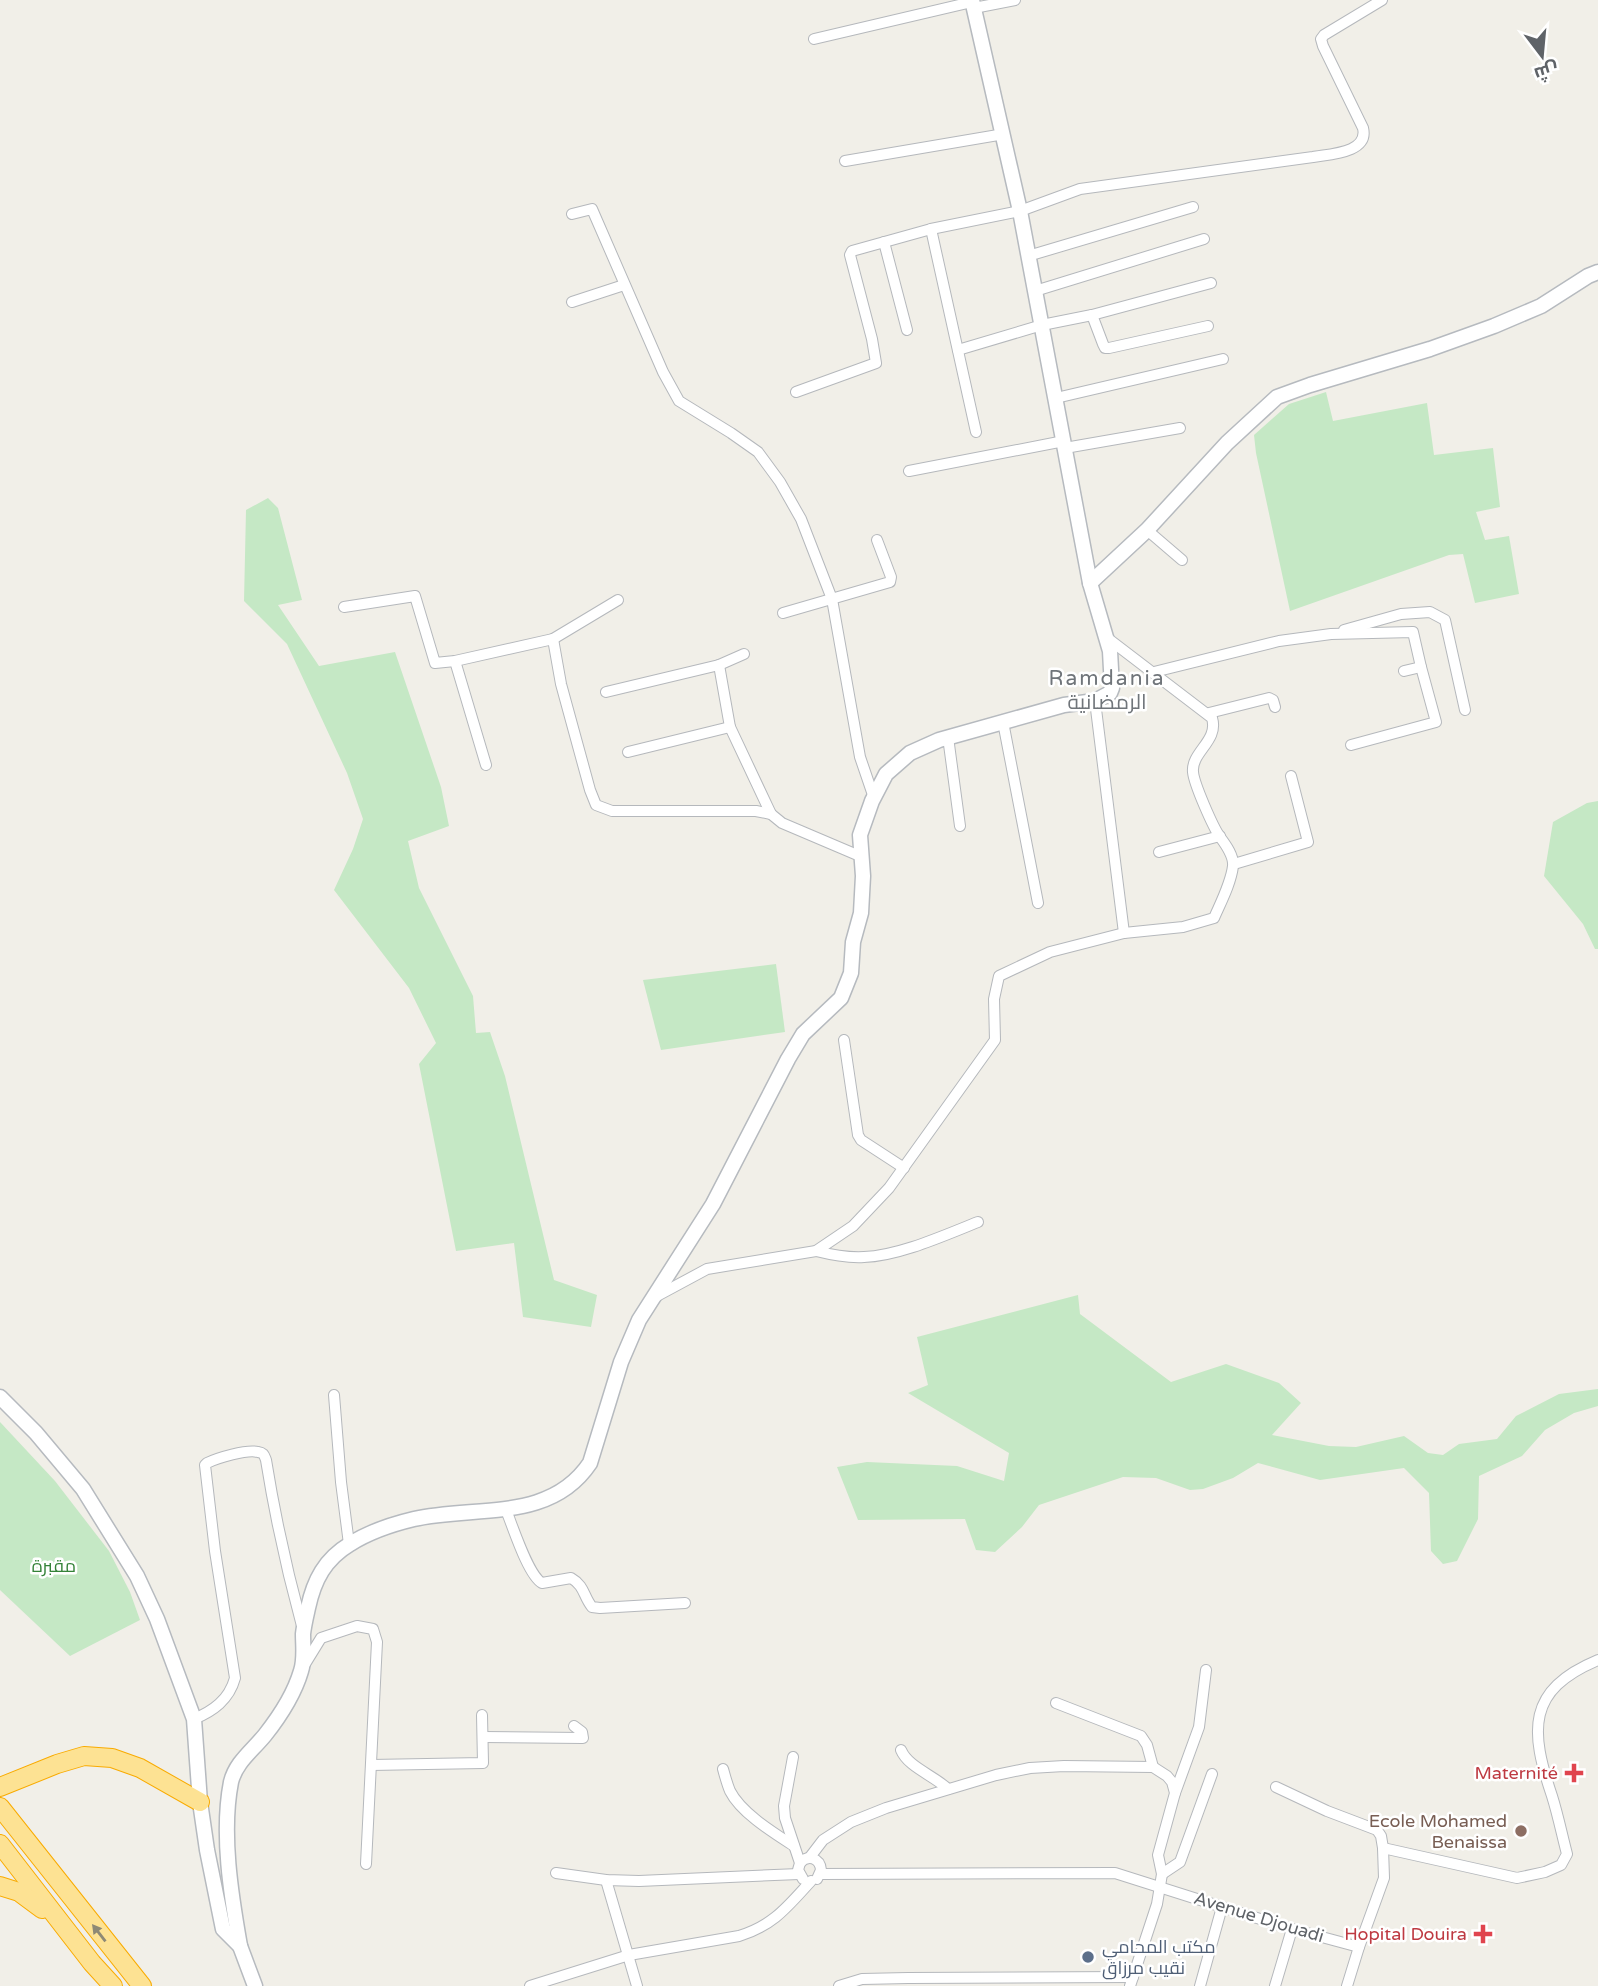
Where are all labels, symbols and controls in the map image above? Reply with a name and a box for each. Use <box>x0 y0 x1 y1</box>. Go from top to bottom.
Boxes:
north arrow <box>1507 21 1577 91</box>
text: ش <box>1532 57 1561 85</box>
district label: Ramdania الرمضانية <box>1049 666 1165 715</box>
park label: مقبرة <box>32 1555 76 1577</box>
place label: Maternité <box>1474 1762 1558 1784</box>
marker: Maternité <box>1564 1763 1584 1783</box>
place label: Ecole Mohamed Benaissa <box>1369 1810 1507 1853</box>
marker: Ecole Mohamed Benaissa <box>1513 1823 1529 1839</box>
street label: Avenue Djouadi <box>1191 1887 1327 1947</box>
place label: Hopital Douira <box>1344 1923 1467 1945</box>
one-way arrow <box>93 1924 107 1942</box>
marker: Hopital Douira <box>1473 1924 1493 1944</box>
place label: مكتب المحامي نقيب مرزاق <box>1102 1936 1216 1980</box>
marker: مكتب المحامي نقيب مرزاق <box>1080 1949 1096 1965</box>

